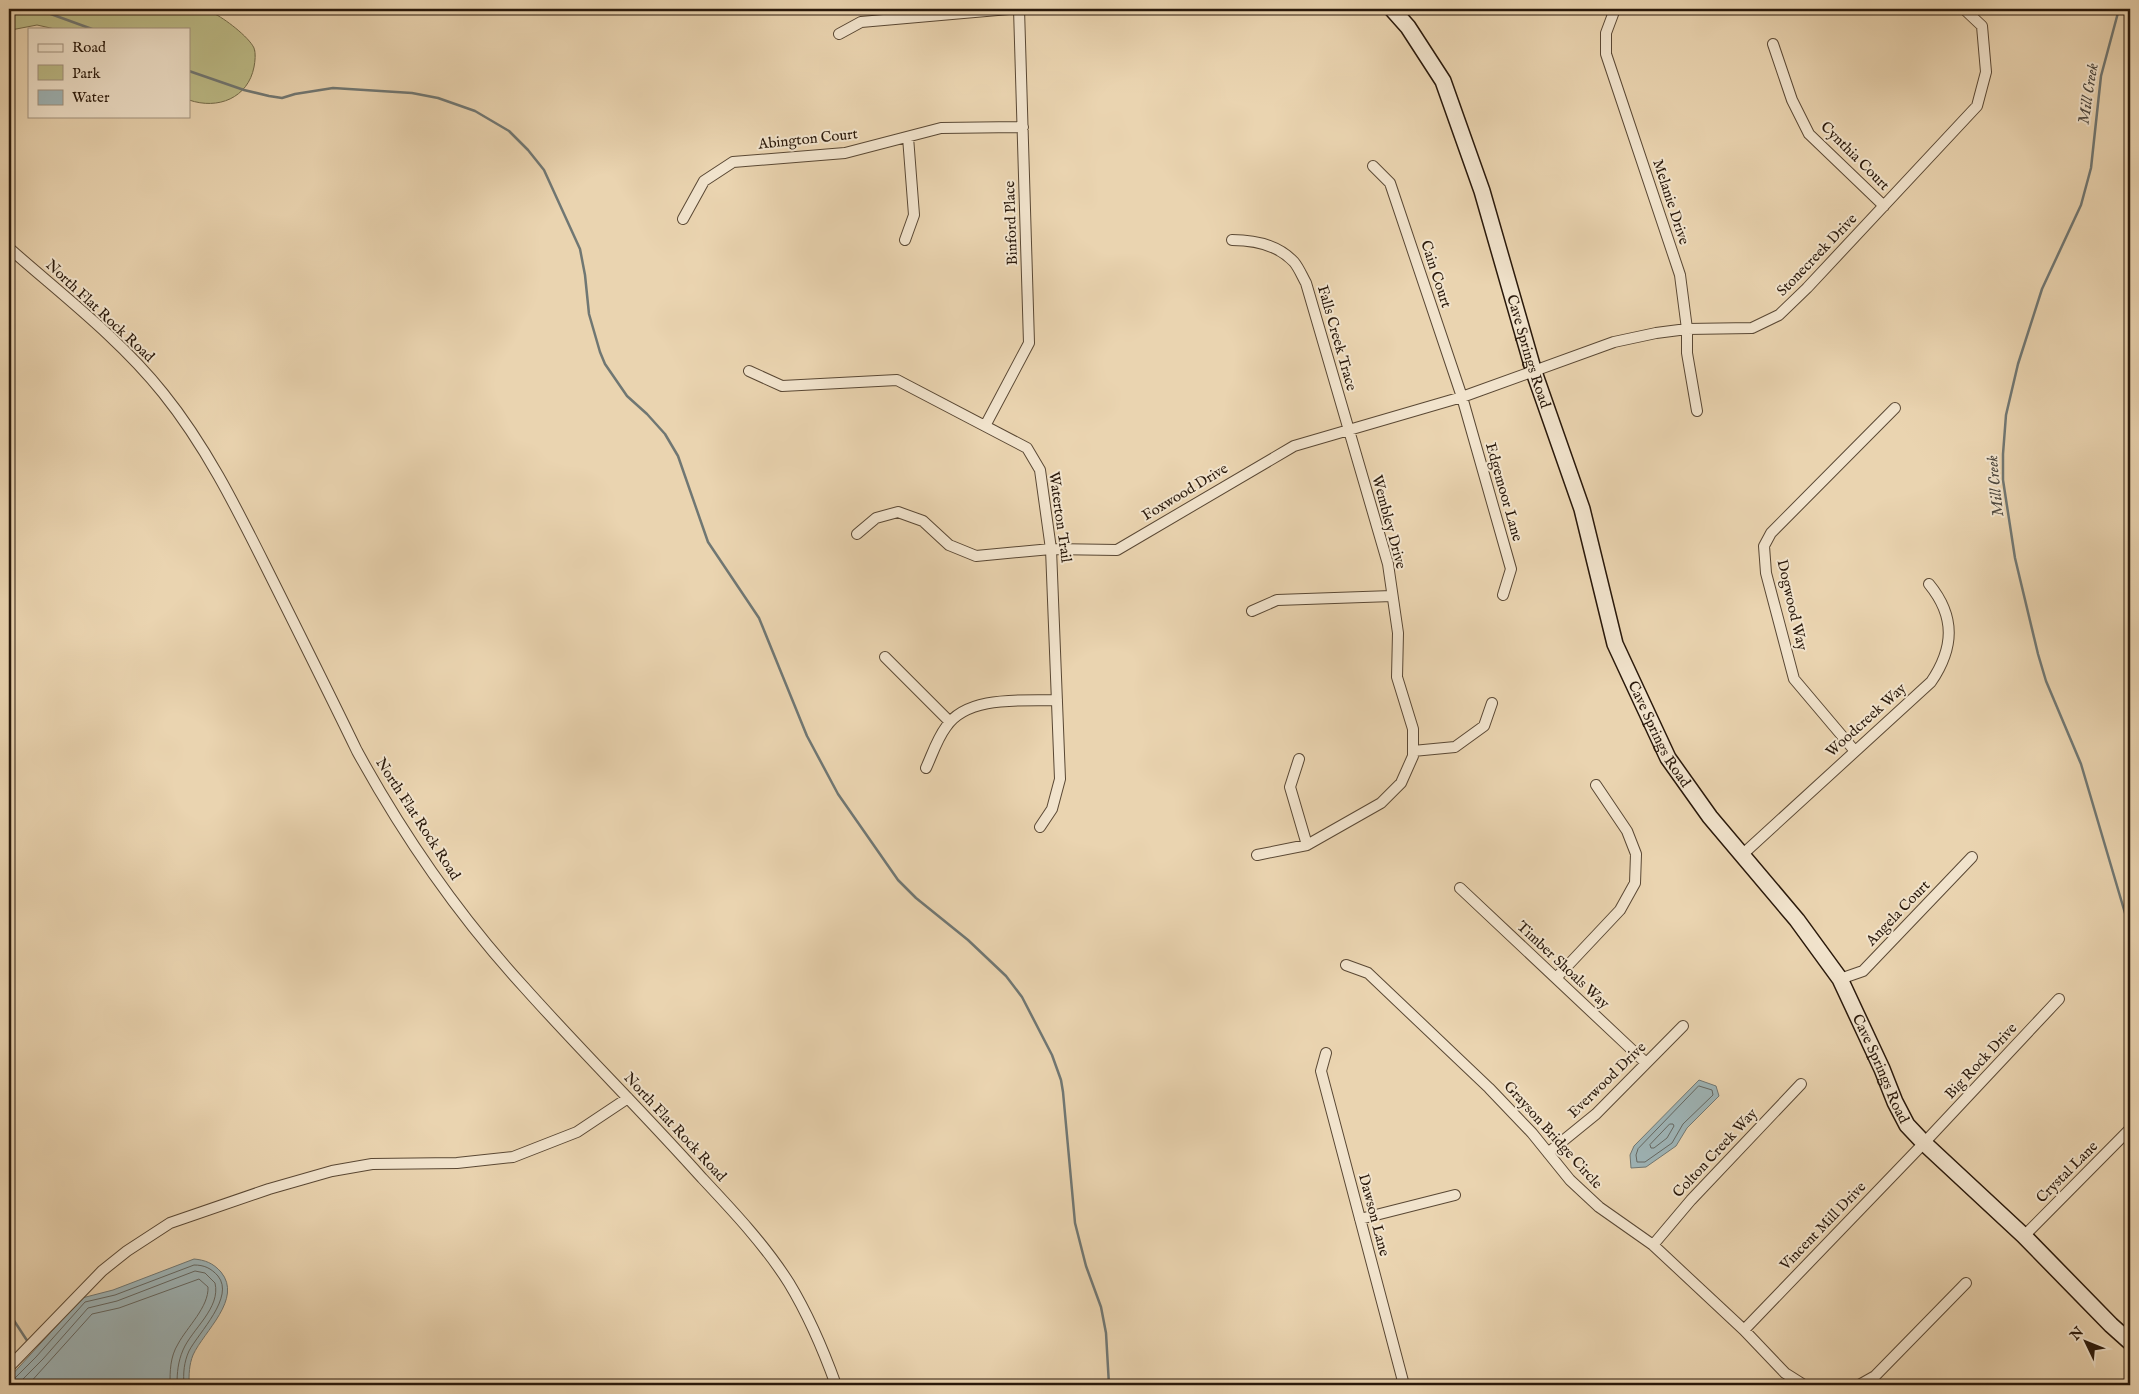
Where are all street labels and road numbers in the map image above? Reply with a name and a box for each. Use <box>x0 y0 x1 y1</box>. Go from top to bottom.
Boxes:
street label: Cynthia Court <box>1816 117 1894 195</box>
street label: Abington Court <box>756 124 859 154</box>
street label: Melanie Drive <box>1648 157 1694 247</box>
street label: Binford Place <box>1000 180 1022 266</box>
street label: Stonecreek Drive <box>1773 210 1861 300</box>
street label: Cain Court <box>1416 238 1456 310</box>
street label: North Flat Rock Road <box>42 256 159 367</box>
street label: Falls Creek Trace <box>1313 283 1361 393</box>
street label: Cave Springs Road <box>1503 292 1556 411</box>
street label: Edgemoor Lane <box>1481 440 1527 544</box>
street label: Foxwood Drive <box>1139 459 1231 525</box>
street label: Waterton Trail <box>1044 470 1076 565</box>
street label: Wembley Drive <box>1367 473 1411 571</box>
street label: Dogwood Way <box>1772 558 1812 653</box>
street label: Cave Springs Road <box>1624 678 1696 792</box>
street label: Woodcreek Way <box>1822 678 1911 761</box>
street label: North Flat Rock Road <box>371 754 465 885</box>
street label: Angela Court <box>1861 876 1934 951</box>
street label: Timber Shoals Way <box>1513 917 1614 1013</box>
street label: Cave Springs Road <box>1848 1011 1914 1127</box>
street label: Big Rock Drive <box>1941 1019 2021 1103</box>
street label: Everwood Drive <box>1564 1038 1650 1122</box>
street label: North Flat Rock Road <box>620 1069 731 1186</box>
street label: Grayson Bridge Circle <box>1499 1077 1607 1193</box>
street label: Colton Creek Way <box>1669 1104 1762 1202</box>
street label: Crystal Lane <box>2032 1137 2102 1207</box>
street label: Dawson Lane <box>1354 1172 1394 1259</box>
street label: Vincent Mill Drive <box>1775 1178 1870 1275</box>

